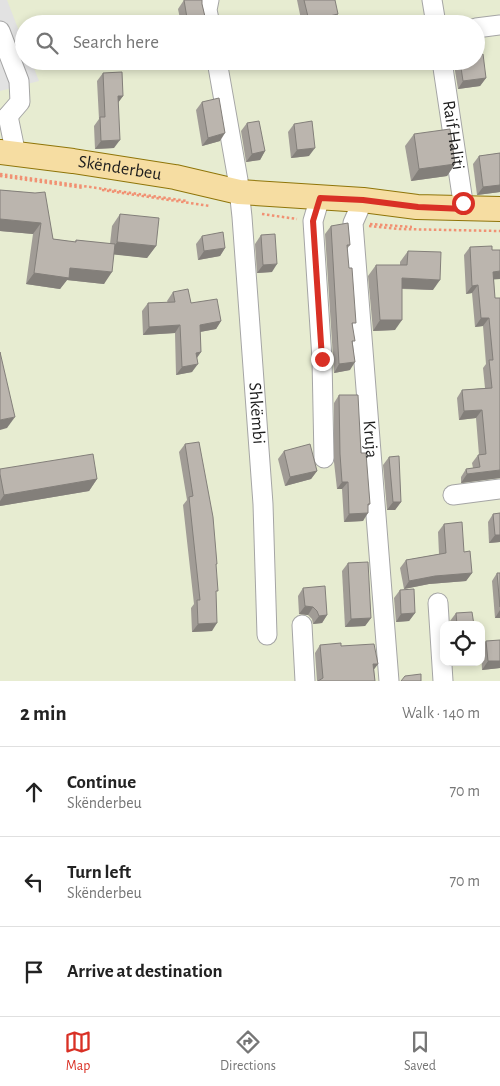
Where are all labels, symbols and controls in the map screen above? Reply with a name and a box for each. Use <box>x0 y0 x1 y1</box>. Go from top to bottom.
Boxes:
search box <box>15 15 485 70</box>
icon: search <box>33 29 61 57</box>
text: Search here <box>73 33 159 52</box>
street label: Raif Haliti <box>439 99 467 171</box>
street label: Skënderbeu <box>77 153 163 184</box>
route start <box>452 192 475 215</box>
route end <box>311 348 334 371</box>
street label: Shkëmbi <box>245 382 268 445</box>
street label: Kruja <box>360 420 380 459</box>
map controls <box>440 621 485 666</box>
button: locate <box>440 621 485 666</box>
text: 2 min <box>20 703 67 724</box>
text: Walk · 140 m <box>402 705 480 721</box>
text: Continue <box>67 773 136 792</box>
icon: ahead <box>20 778 48 806</box>
text: 70 m <box>449 783 480 799</box>
text: Skënderbeu <box>67 795 142 811</box>
text: Turn left <box>67 863 131 882</box>
icon: left <box>20 868 48 896</box>
text: 70 m <box>449 873 480 889</box>
text: Skënderbeu <box>67 885 142 901</box>
icon: arrive <box>20 958 48 986</box>
text: Arrive at destination <box>67 962 223 981</box>
tab: Map <box>64 1028 92 1075</box>
tab: Directions <box>220 1028 276 1075</box>
tab: Saved <box>404 1028 436 1075</box>

